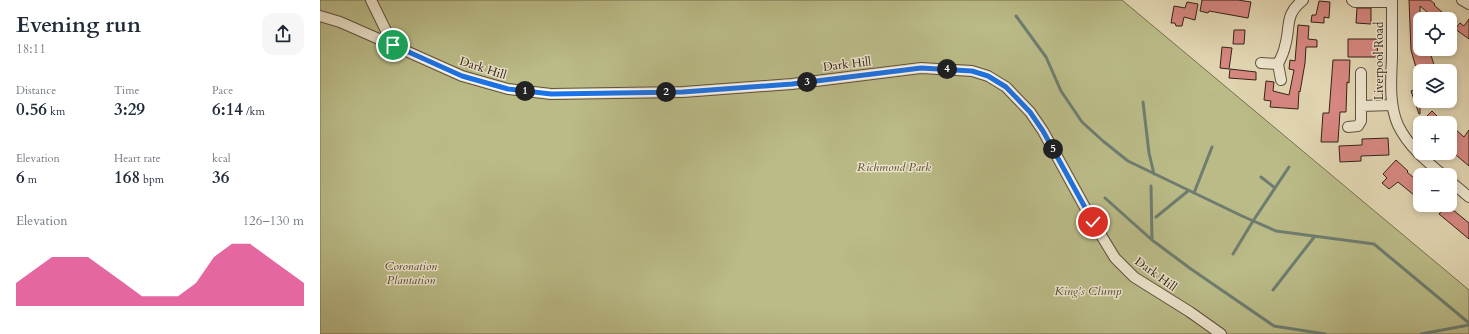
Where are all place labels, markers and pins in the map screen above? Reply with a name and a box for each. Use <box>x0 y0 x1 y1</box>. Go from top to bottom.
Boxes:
pin <box>376 28 410 62</box>
pin: 4 <box>937 59 957 79</box>
pin: 3 <box>797 72 817 92</box>
pin: 1 <box>515 81 535 101</box>
pin: 2 <box>656 82 676 102</box>
pin: 5 <box>1043 139 1063 159</box>
pin <box>1076 205 1110 239</box>

